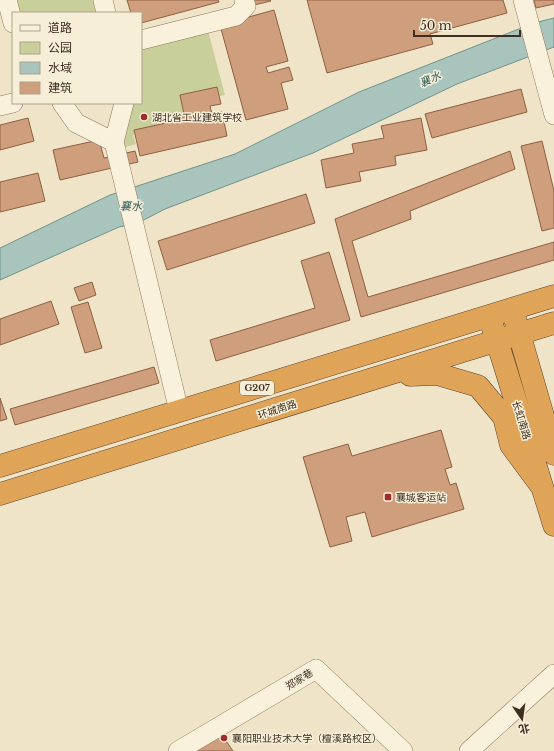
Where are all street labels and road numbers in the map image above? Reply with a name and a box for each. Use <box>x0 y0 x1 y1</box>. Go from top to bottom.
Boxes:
road number: G207 <box>240 381 274 395</box>
street label: 环城南路 <box>256 397 298 422</box>
street label: 长虹南路 <box>509 399 534 441</box>
street label: 郑家巷 <box>283 666 315 693</box>

